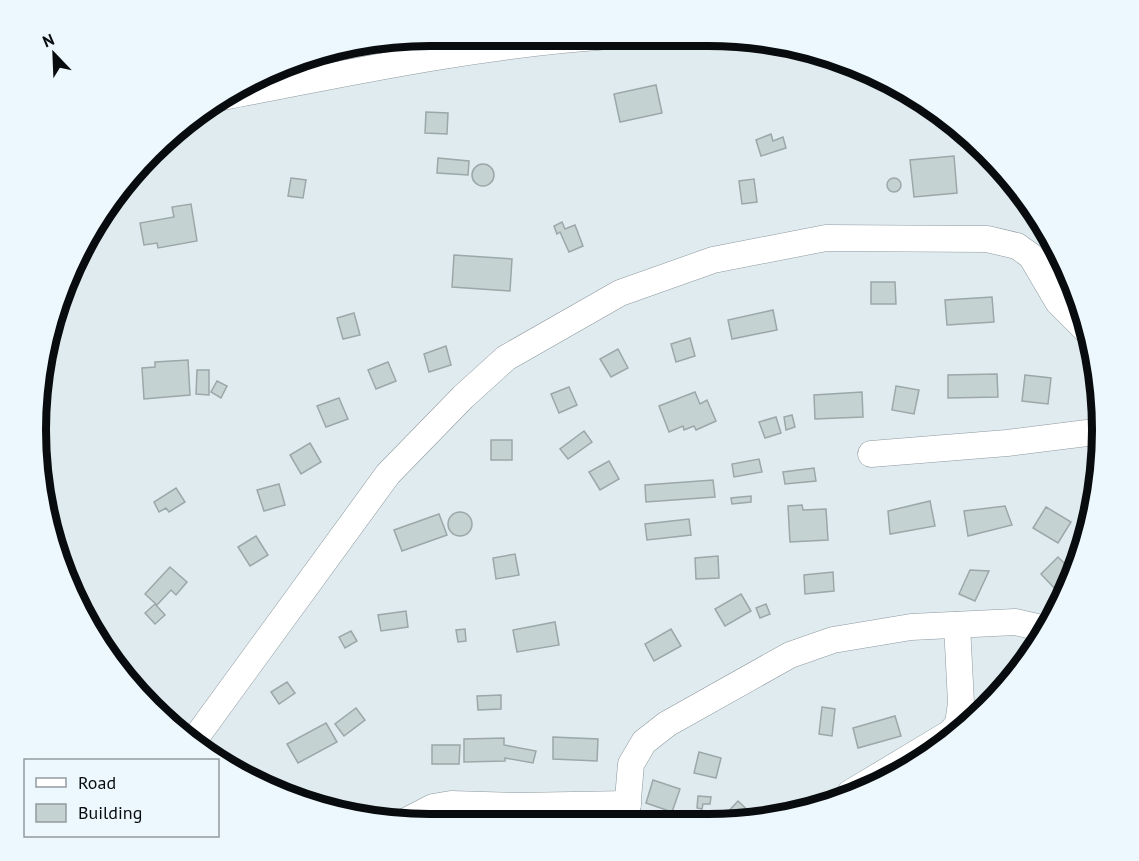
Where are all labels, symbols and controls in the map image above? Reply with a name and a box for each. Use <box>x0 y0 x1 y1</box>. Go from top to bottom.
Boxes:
north arrow <box>24 24 84 84</box>
text: N <box>39 29 57 51</box>
legend <box>24 759 219 837</box>
text: Road <box>78 771 116 794</box>
text: Building <box>78 801 142 824</box>

